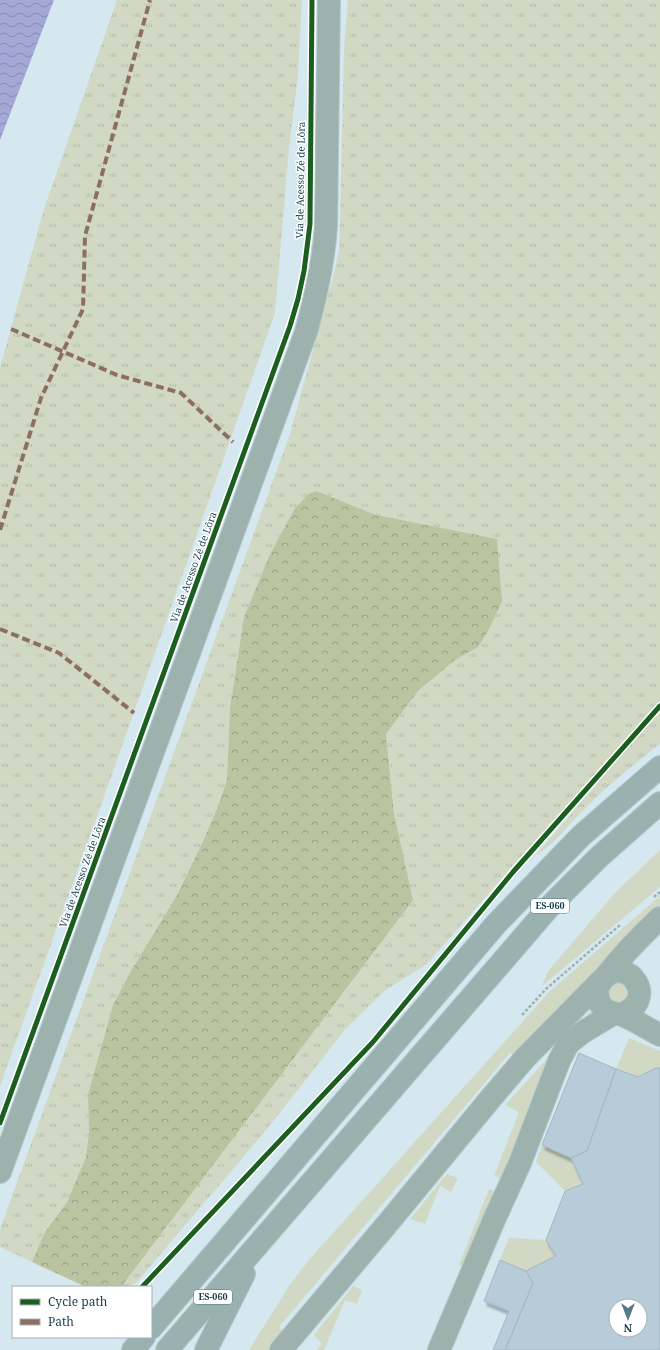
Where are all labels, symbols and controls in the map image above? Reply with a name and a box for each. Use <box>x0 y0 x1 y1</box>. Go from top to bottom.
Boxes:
street label: Via de Acesso Zé de Lôra <box>292 121 308 239</box>
street label: Via de Acesso Zé de Lôra <box>166 509 220 624</box>
street label: Via de Acesso Zé de Lôra <box>55 814 109 929</box>
road number: ES-060 <box>531 899 569 913</box>
legend <box>12 1286 152 1338</box>
road number: ES-060 <box>194 1290 232 1304</box>
text: Cycle path <box>48 1293 108 1310</box>
north arrow <box>608 1298 648 1338</box>
text: Path <box>48 1313 74 1330</box>
text: N <box>623 1321 632 1336</box>

